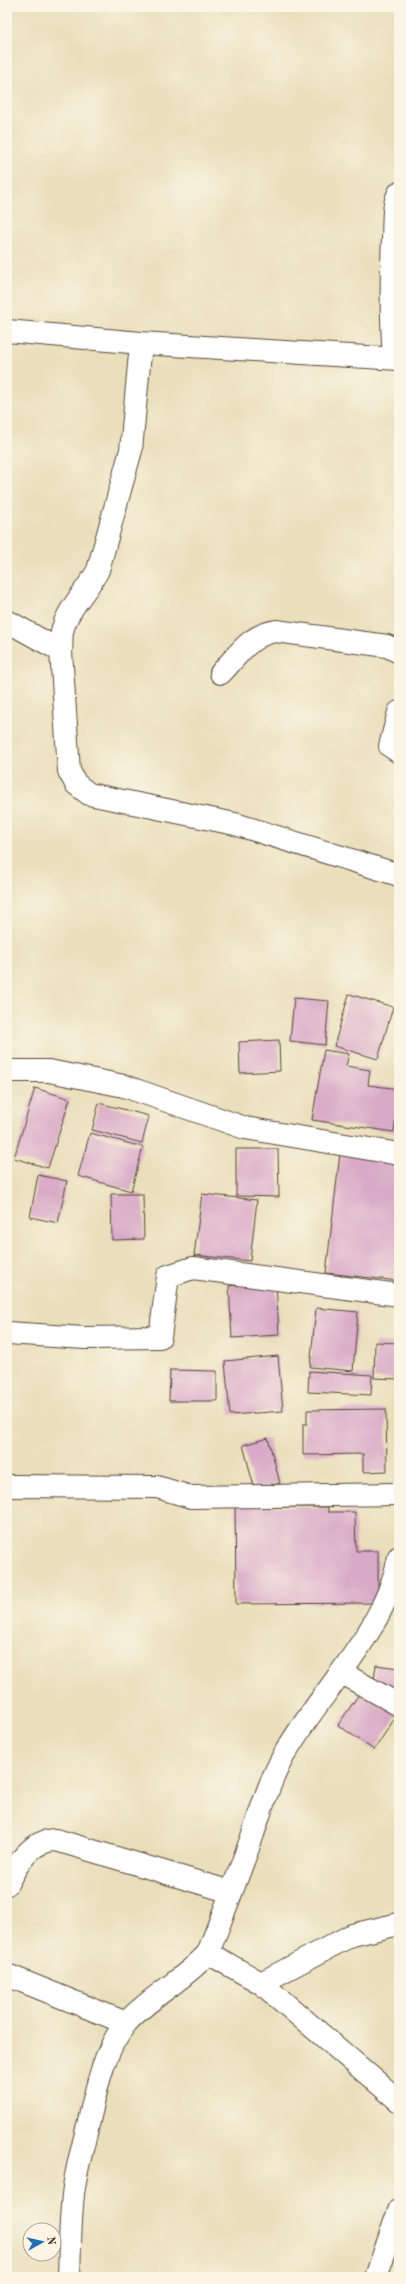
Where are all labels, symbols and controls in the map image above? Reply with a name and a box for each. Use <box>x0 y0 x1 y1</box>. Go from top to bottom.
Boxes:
north arrow <box>22 2222 62 2262</box>
text: N <box>44 2236 57 2246</box>

